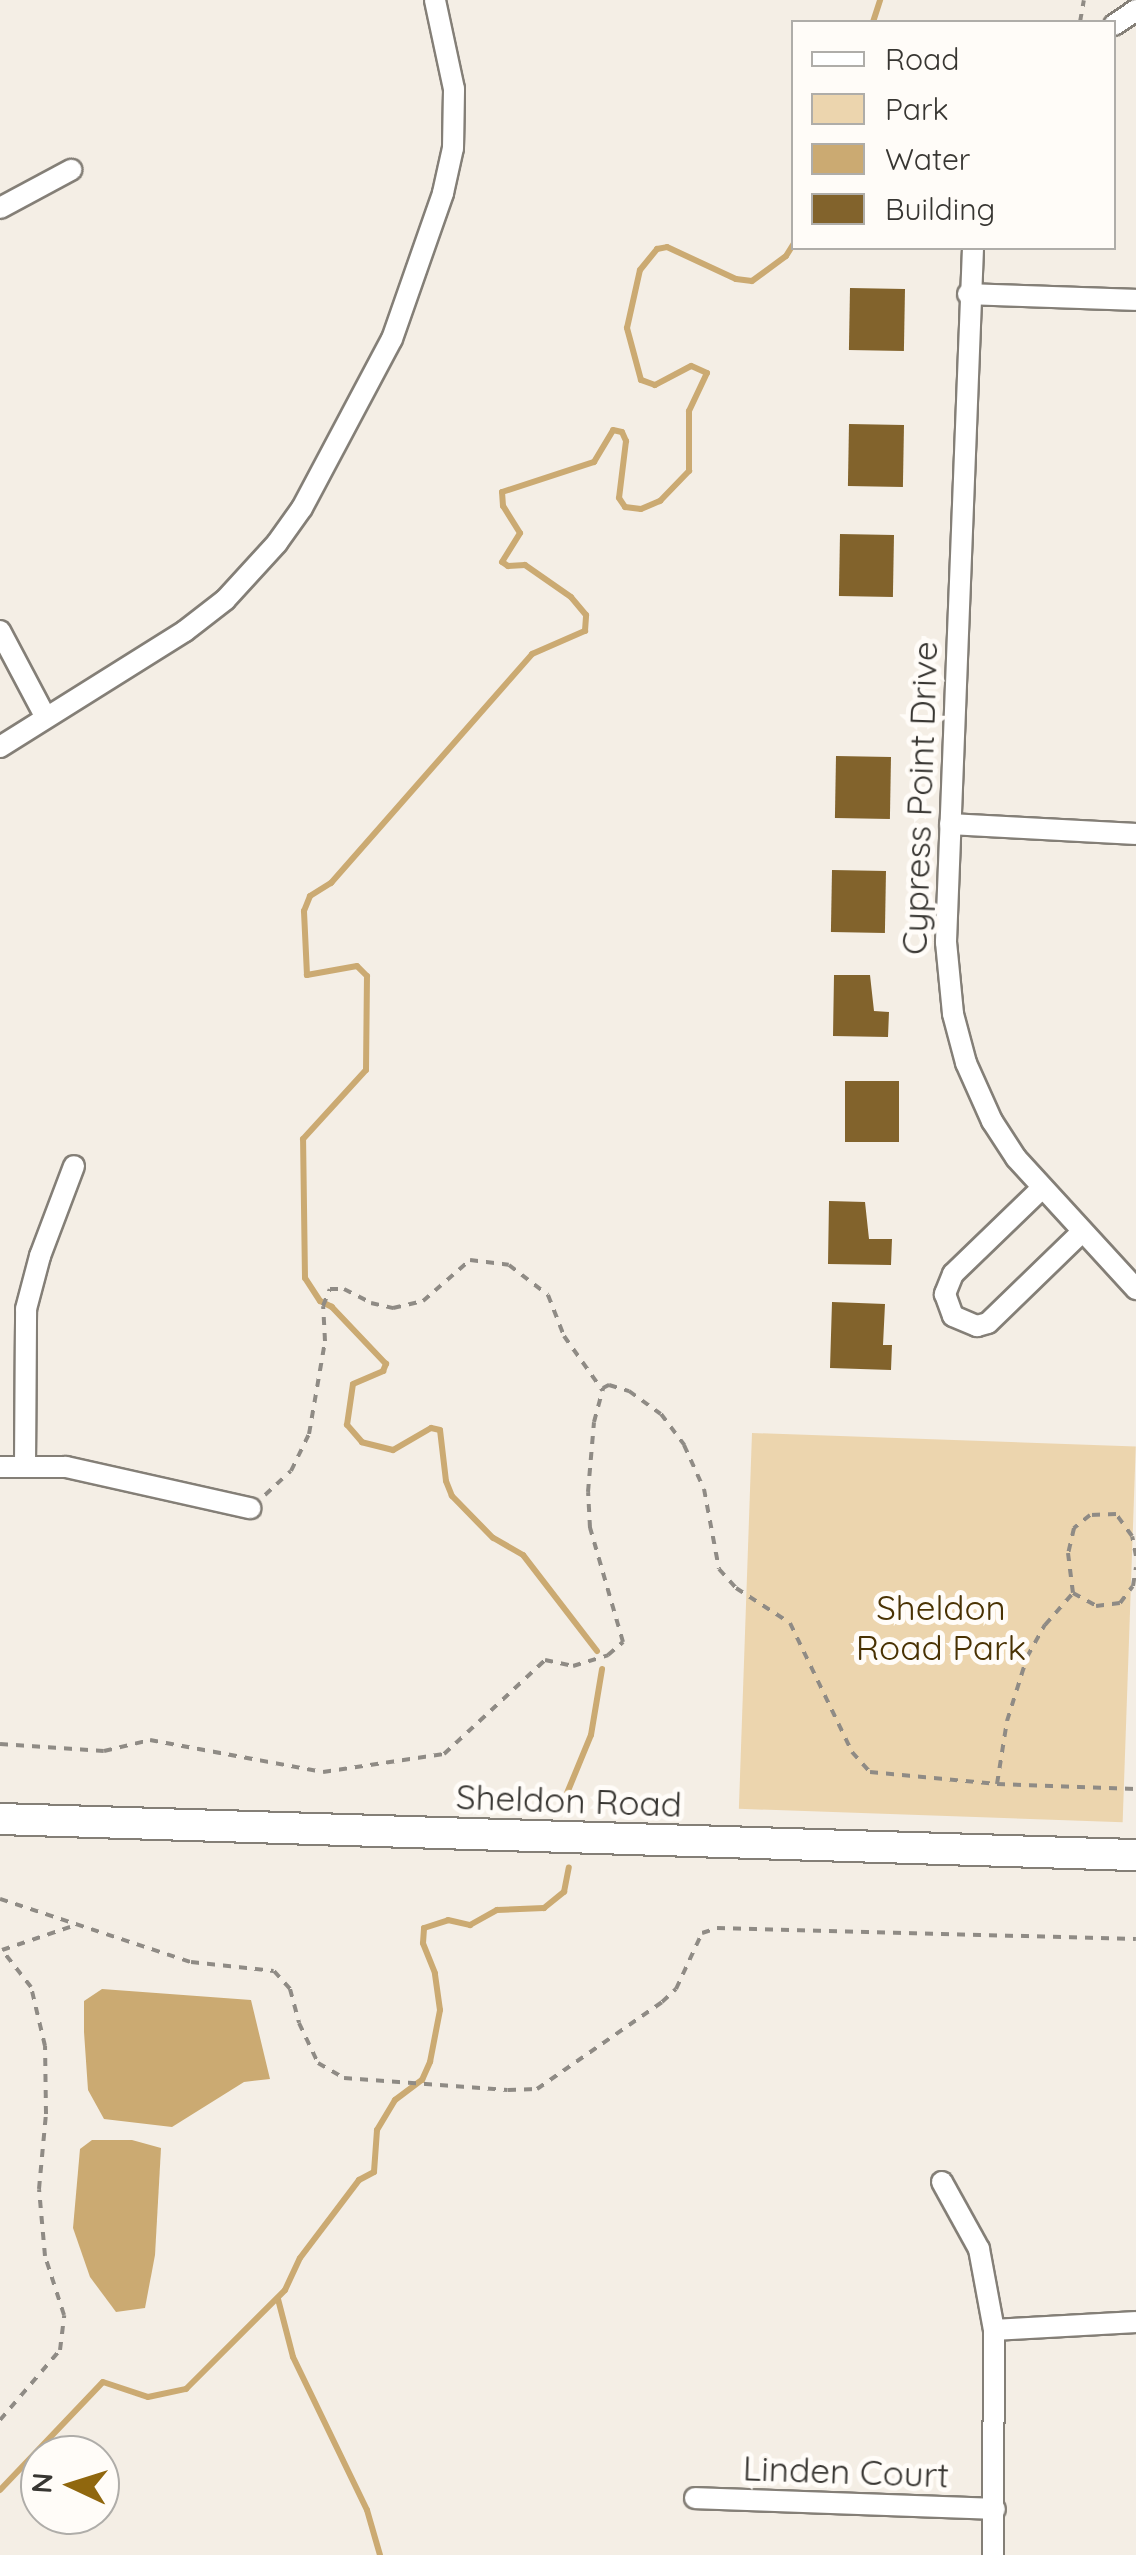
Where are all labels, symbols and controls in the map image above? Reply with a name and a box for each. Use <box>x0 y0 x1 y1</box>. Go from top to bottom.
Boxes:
legend <box>791 20 1116 250</box>
text: Road <box>885 40 959 78</box>
text: Park <box>885 90 949 128</box>
text: Water <box>885 140 970 178</box>
text: Building <box>885 190 995 228</box>
street label: Cypress Point Drive <box>893 640 945 956</box>
park label: Sheldon Road Park <box>856 1586 1026 1668</box>
street label: Sheldon Road <box>455 1775 683 1825</box>
north arrow <box>20 2435 120 2535</box>
street label: Linden Court <box>742 2446 950 2496</box>
text: N <box>23 2472 60 2495</box>

